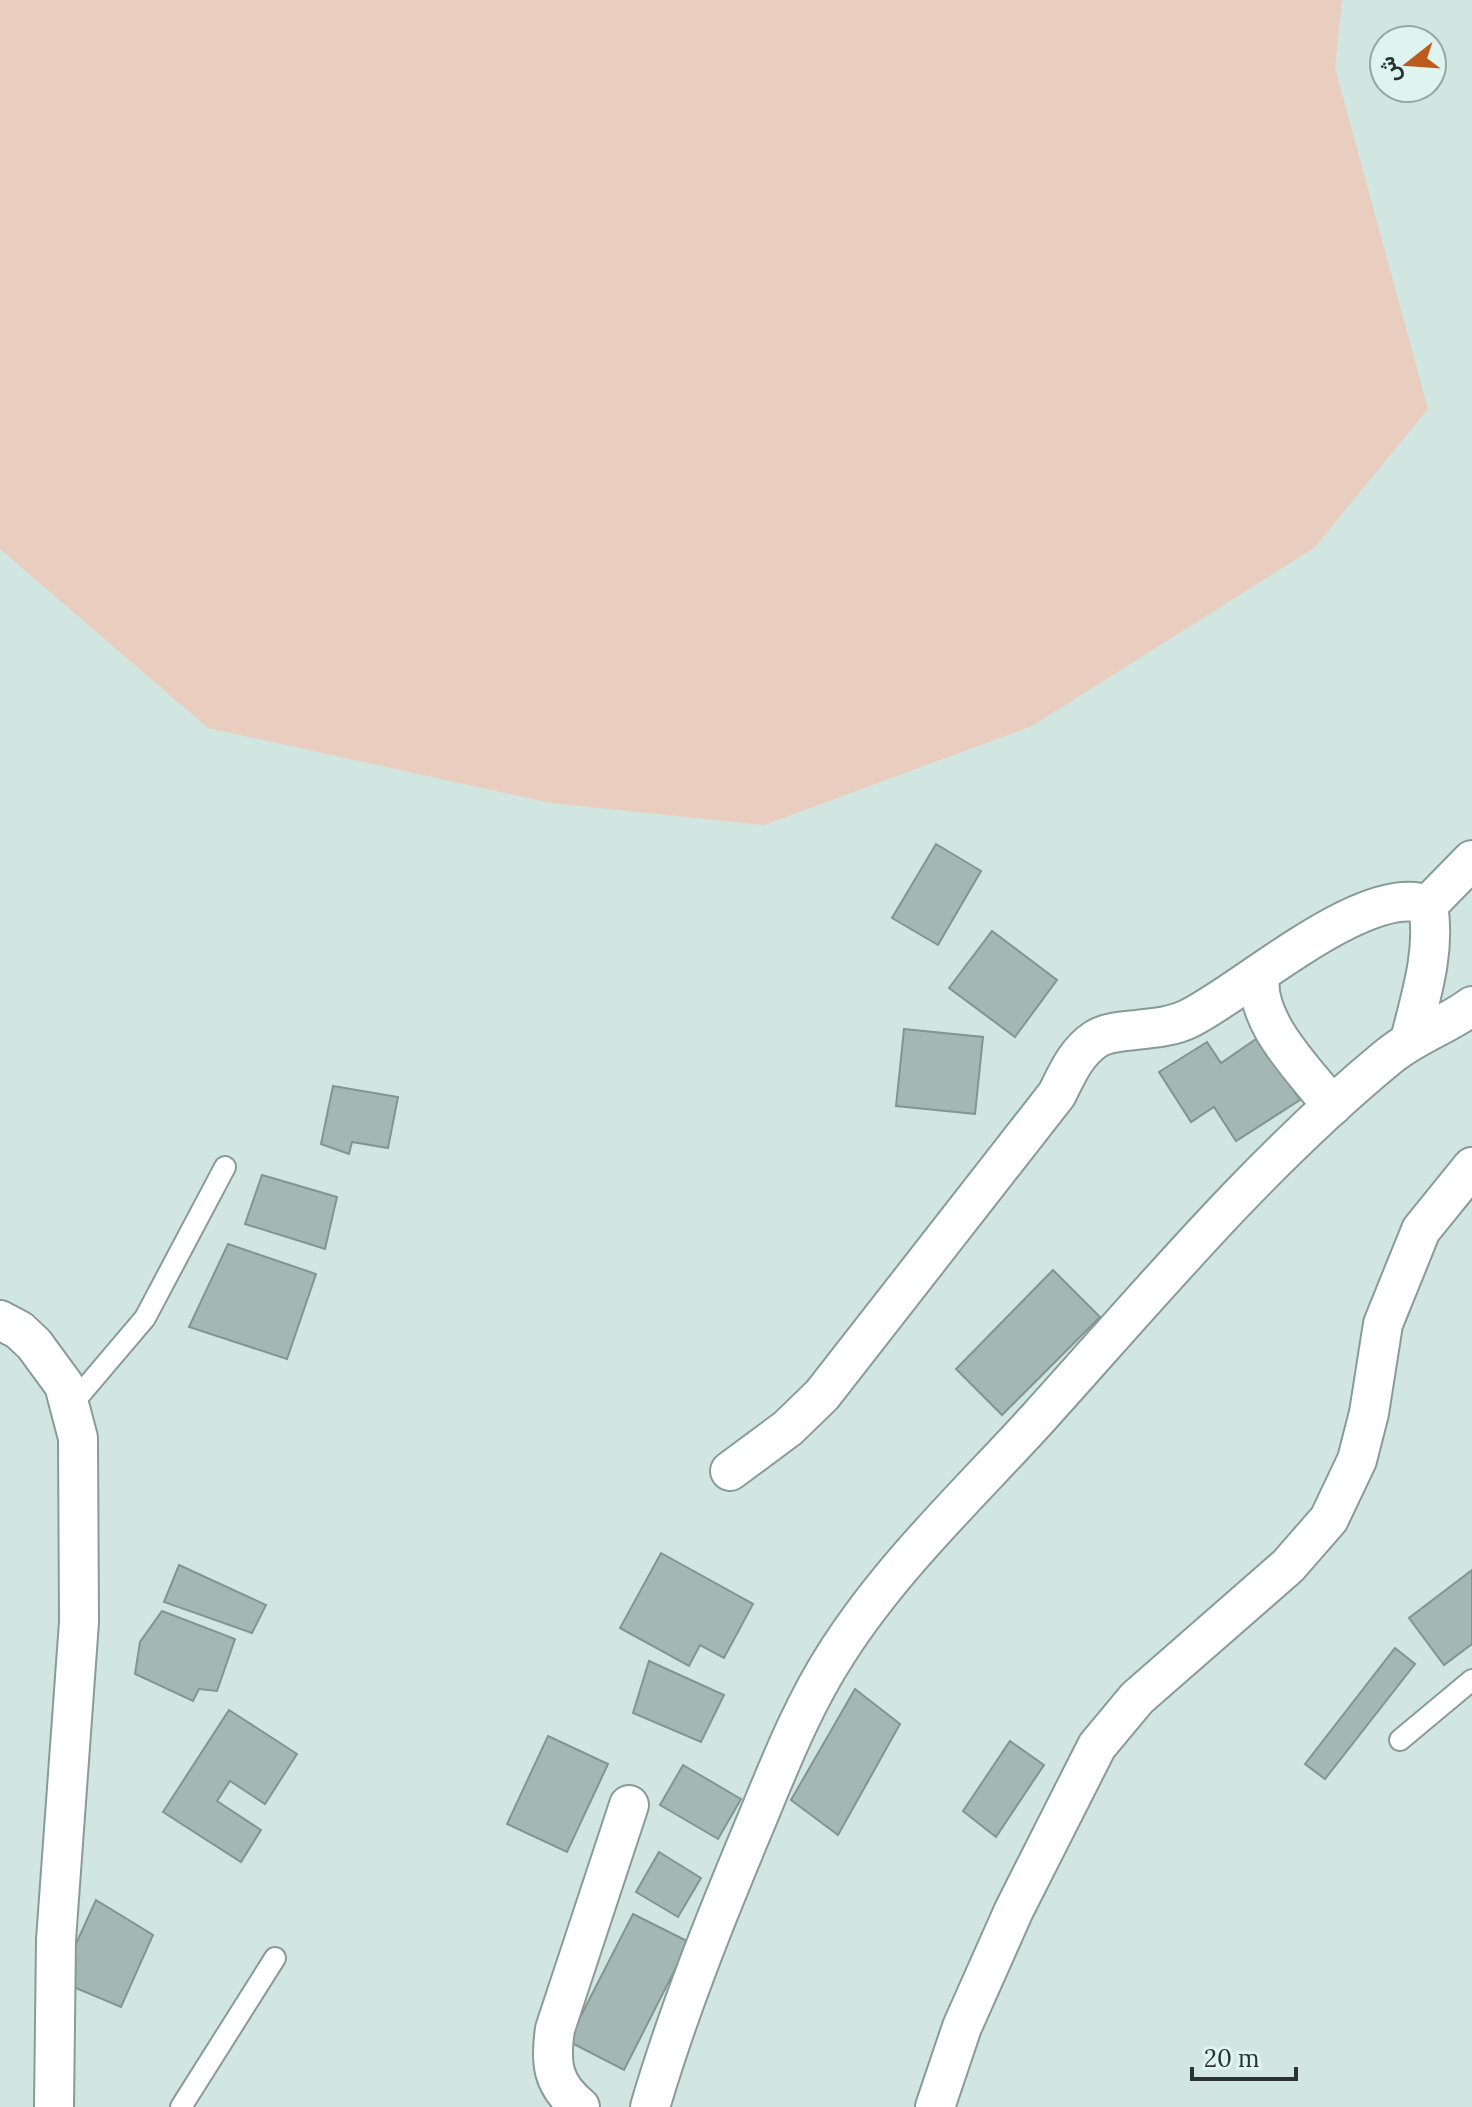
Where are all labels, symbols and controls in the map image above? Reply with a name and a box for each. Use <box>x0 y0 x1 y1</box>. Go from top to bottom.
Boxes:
north arrow <box>1368 24 1448 104</box>
text: ش <box>1372 53 1406 87</box>
scale bar <box>1192 2031 1296 2081</box>
text: 20 m <box>1204 2043 1260 2074</box>

